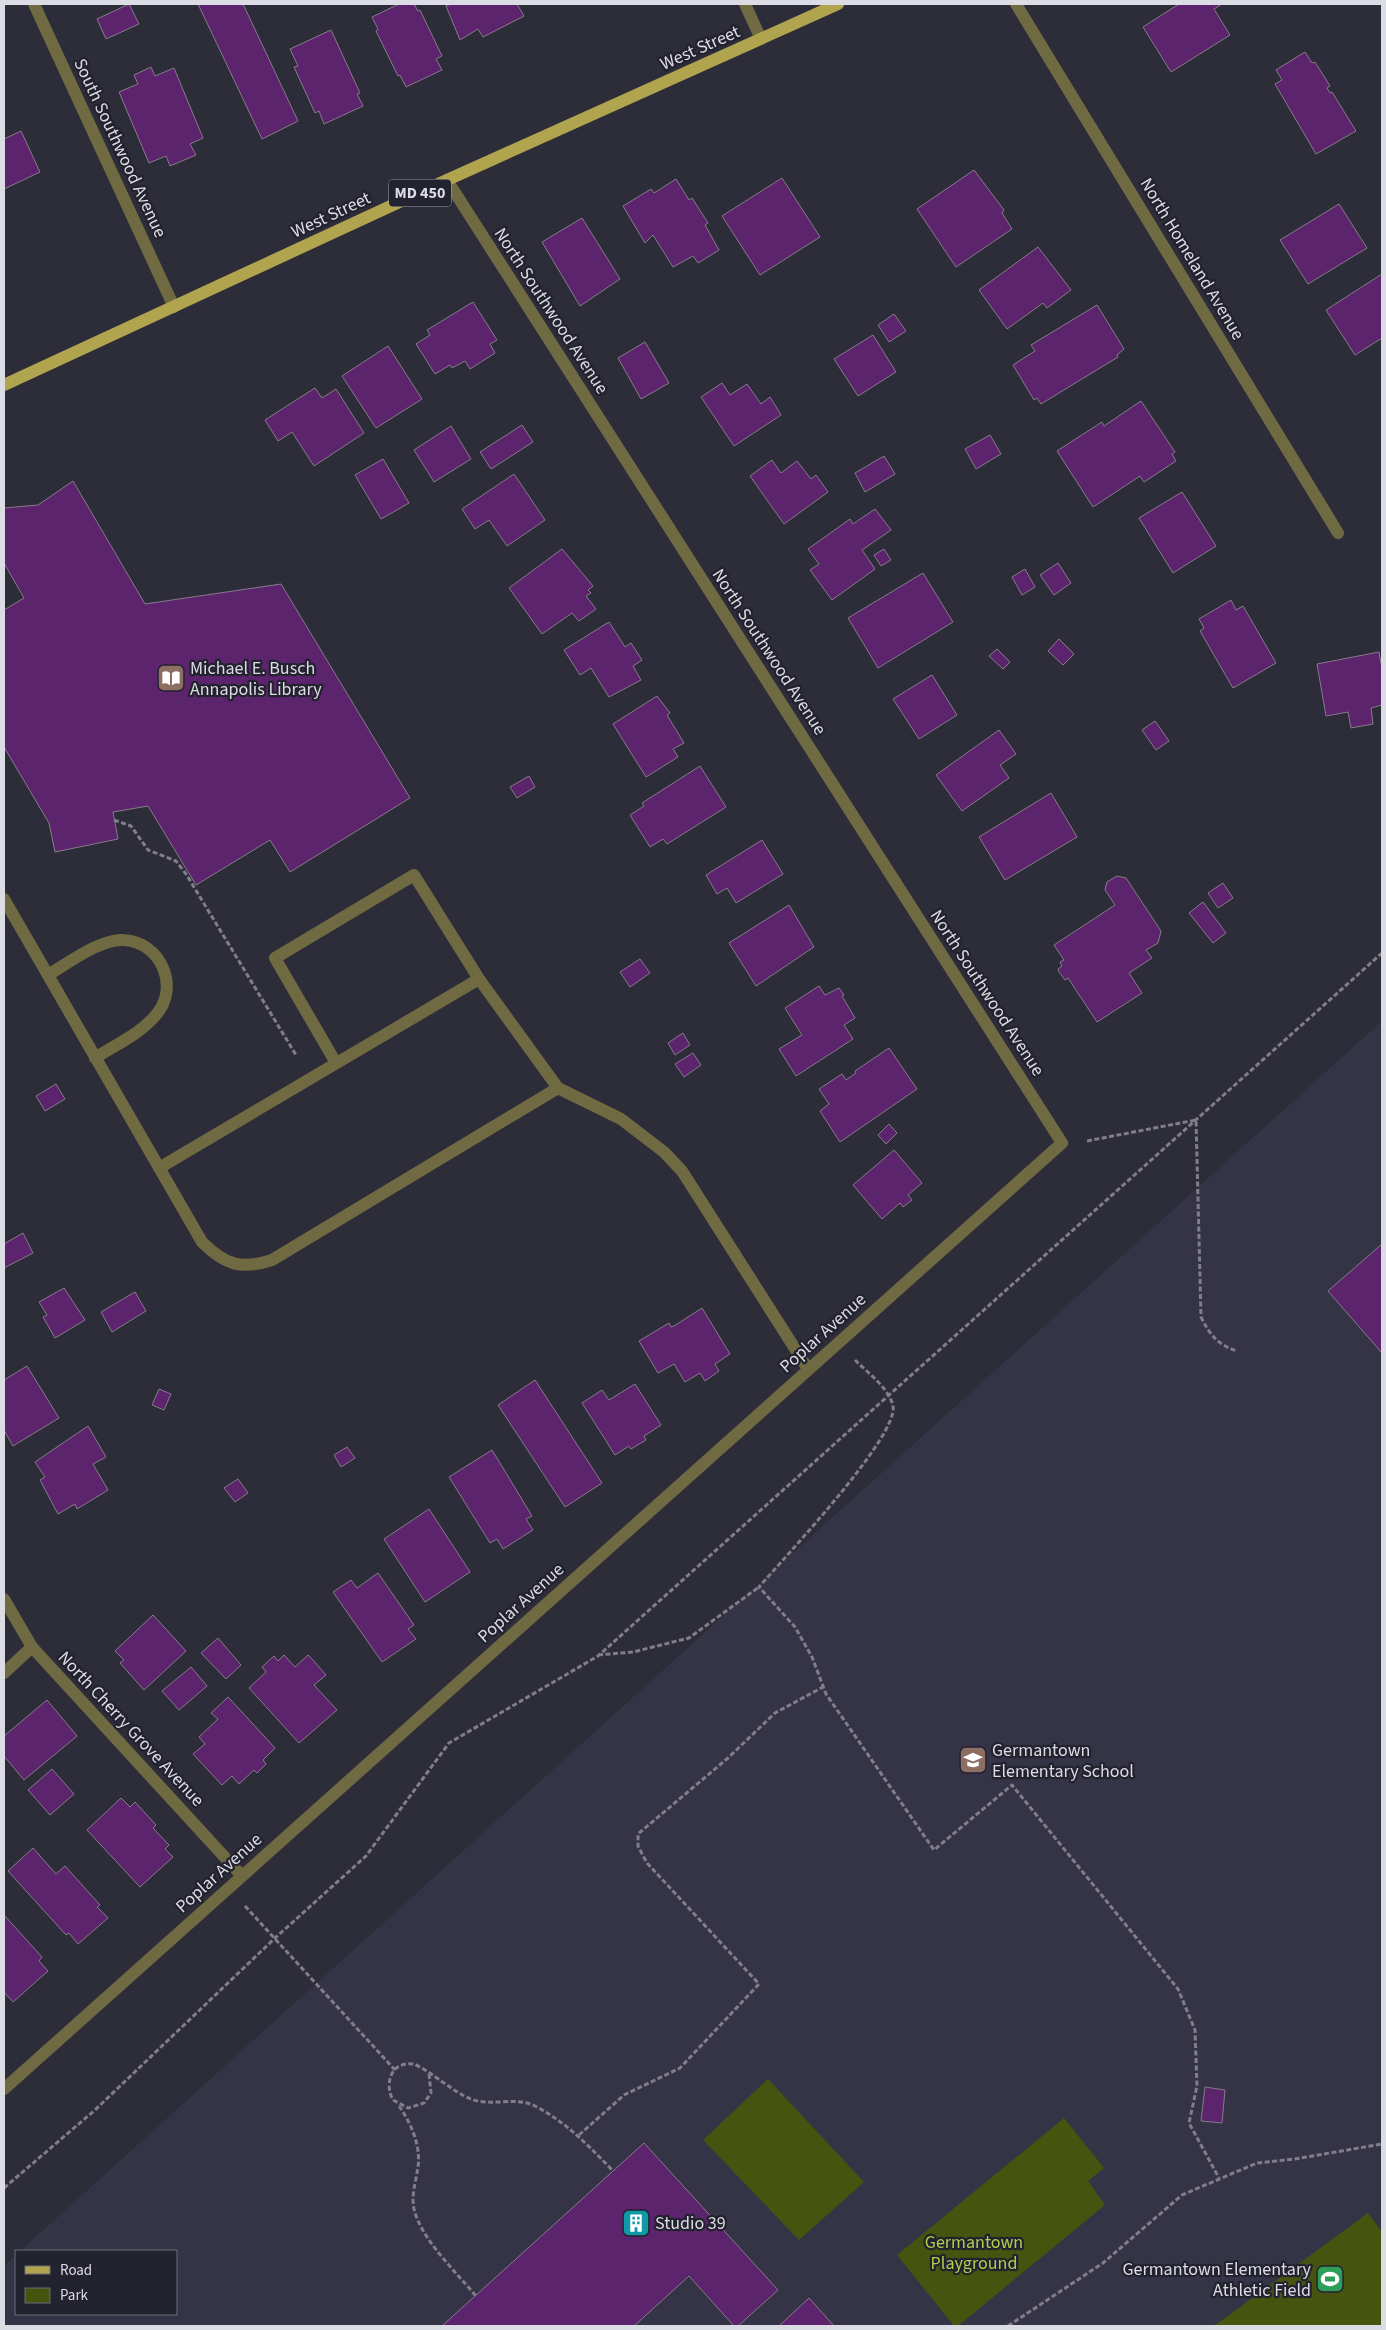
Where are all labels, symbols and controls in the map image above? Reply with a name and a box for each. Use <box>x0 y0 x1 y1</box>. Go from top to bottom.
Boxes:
street label: West Street <box>656 19 744 77</box>
street label: South Southwood Avenue <box>67 54 173 242</box>
street label: North Homeland Avenue <box>1134 173 1250 345</box>
road number: MD 450 <box>389 180 451 207</box>
street label: West Street <box>287 186 375 244</box>
street label: North Southwood Avenue <box>488 223 614 399</box>
street label: North Southwood Avenue <box>706 564 832 740</box>
place label: Michael E. Busch Annapolis Library <box>190 656 322 702</box>
library icon: Michael E. Busch Annapolis Library <box>156 663 186 693</box>
street label: North Southwood Avenue <box>924 905 1050 1081</box>
street label: Poplar Avenue <box>774 1287 872 1379</box>
street label: Poplar Avenue <box>472 1557 570 1649</box>
street label: North Cherry Grove Avenue <box>52 1646 210 1812</box>
place label: Germantown Elementary School <box>992 1738 1134 1784</box>
school or university icon: Germantown Elementary School <box>958 1745 988 1775</box>
street label: Poplar Avenue <box>170 1827 268 1919</box>
building icon: Studio 39 <box>621 2208 651 2238</box>
place label: Studio 39 <box>655 2211 726 2236</box>
park label: Germantown Playground <box>925 2230 1023 2276</box>
legend <box>15 2250 178 2315</box>
place label: Germantown Elementary Athletic Field <box>1122 2257 1312 2303</box>
text: Road <box>60 2260 92 2281</box>
sports icon: Germantown Elementary Athletic Field <box>1315 2264 1345 2294</box>
text: Park <box>60 2285 89 2306</box>

